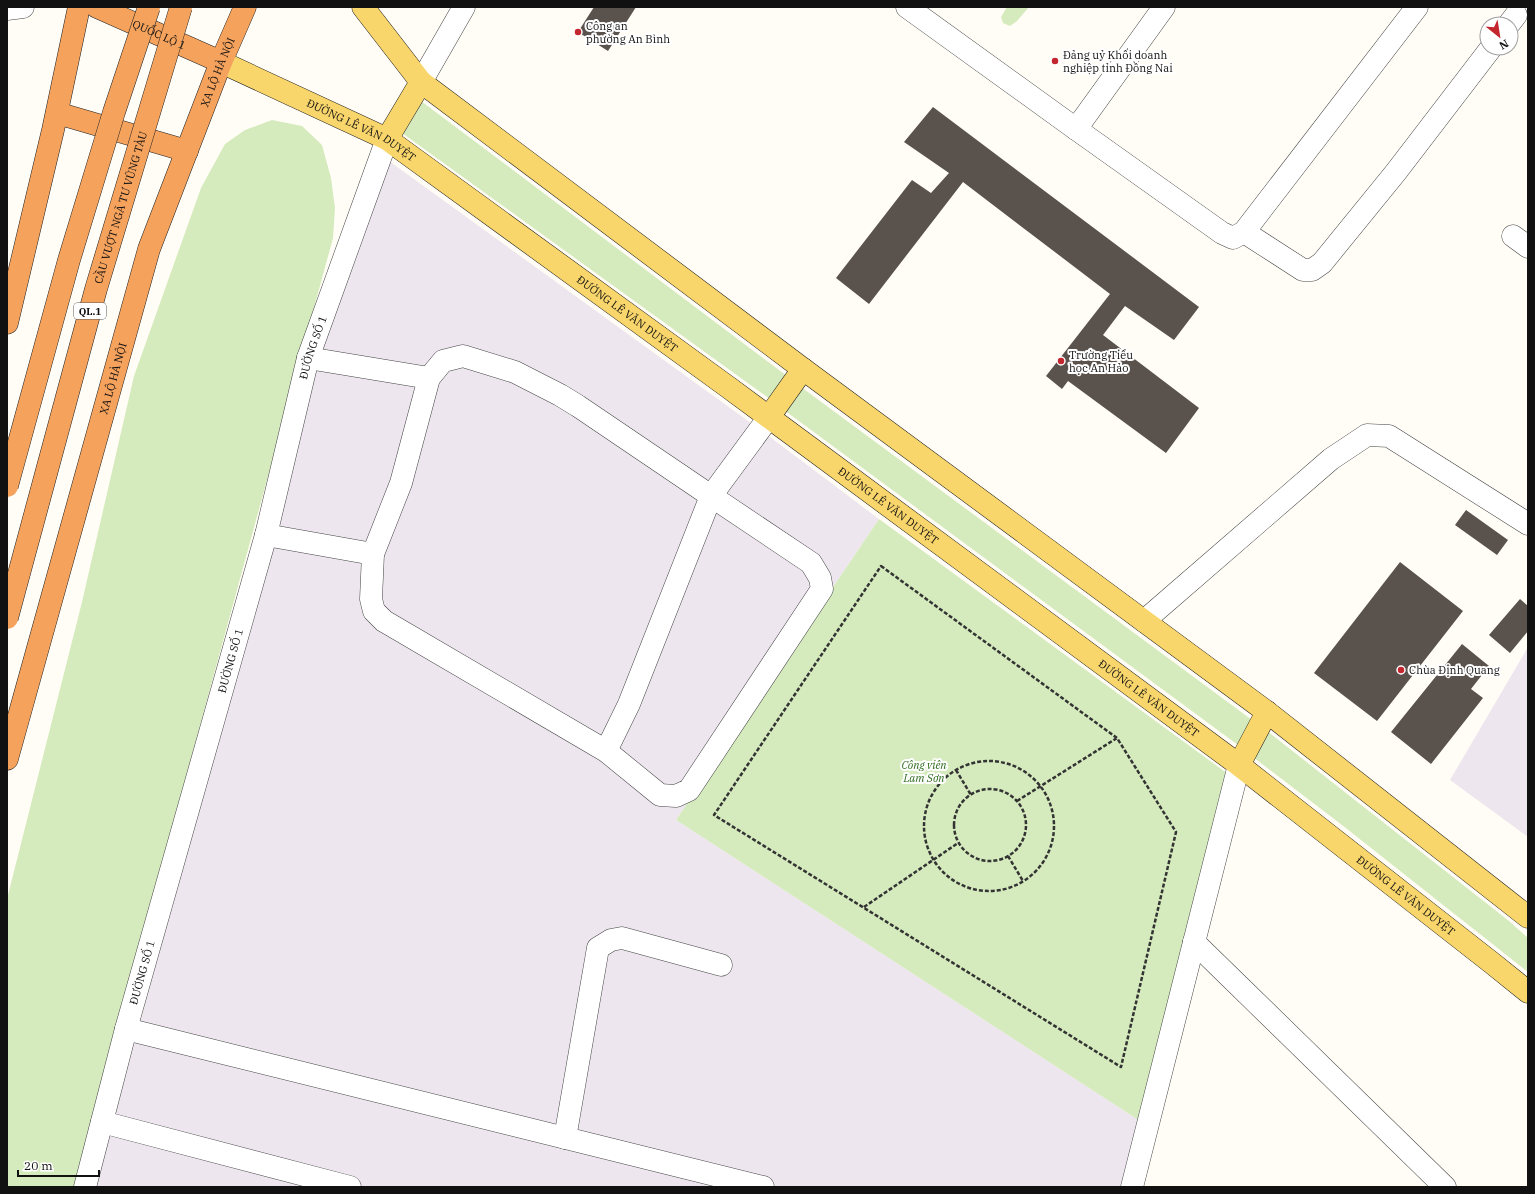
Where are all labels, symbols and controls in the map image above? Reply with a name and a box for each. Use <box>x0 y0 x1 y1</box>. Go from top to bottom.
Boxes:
north arrow <box>1479 16 1519 56</box>
street label: QUỐC LỘ 1 <box>130 17 188 53</box>
place label: Công an phường An Bình <box>586 19 670 46</box>
marker: Công an phường An Bình <box>573 27 583 37</box>
street label: XA LỘ HÀ NỘI <box>197 35 238 109</box>
text: N <box>1496 36 1511 53</box>
place label: Đảng uỷ Khối doanh nghiệp tỉnh Đồng Nai <box>1063 48 1173 75</box>
marker: Đảng uỷ Khối doanh nghiệp tỉnh Đồng Nai <box>1050 56 1060 66</box>
street label: ĐƯỜNG LÊ VĂN DUYỆT <box>304 96 418 165</box>
street label: CẦU VƯỢT NGÃ TƯ VŨNG TÀU <box>91 129 150 285</box>
street label: ĐƯỜNG LÊ VĂN DUYỆT <box>574 272 680 355</box>
road number: QL.1 <box>74 303 106 319</box>
street label: ĐƯỜNG SỐ 1 <box>296 314 330 381</box>
street label: XA LỘ HÀ NỘI <box>96 341 130 416</box>
place label: Trường Tiểu học An Hảo <box>1069 348 1133 375</box>
marker: Trường Tiểu học An Hảo <box>1056 356 1066 366</box>
street label: ĐƯỜNG LÊ VĂN DUYỆT <box>835 464 941 547</box>
street label: ĐƯỜNG SỐ 1 <box>215 627 246 695</box>
street label: ĐƯỜNG LÊ VĂN DUYỆT <box>1096 656 1202 740</box>
place label: Chùa Định Quang <box>1409 663 1500 677</box>
marker: Chùa Định Quang <box>1396 665 1406 675</box>
park label: Công viên Lam Sơn <box>901 758 947 785</box>
street label: ĐƯỜNG LÊ VĂN DUYỆT <box>1354 853 1458 938</box>
street label: ĐƯỜNG SỐ 1 <box>126 939 158 1006</box>
scale bar <box>18 1152 99 1178</box>
text: 20 m <box>24 1158 53 1173</box>

